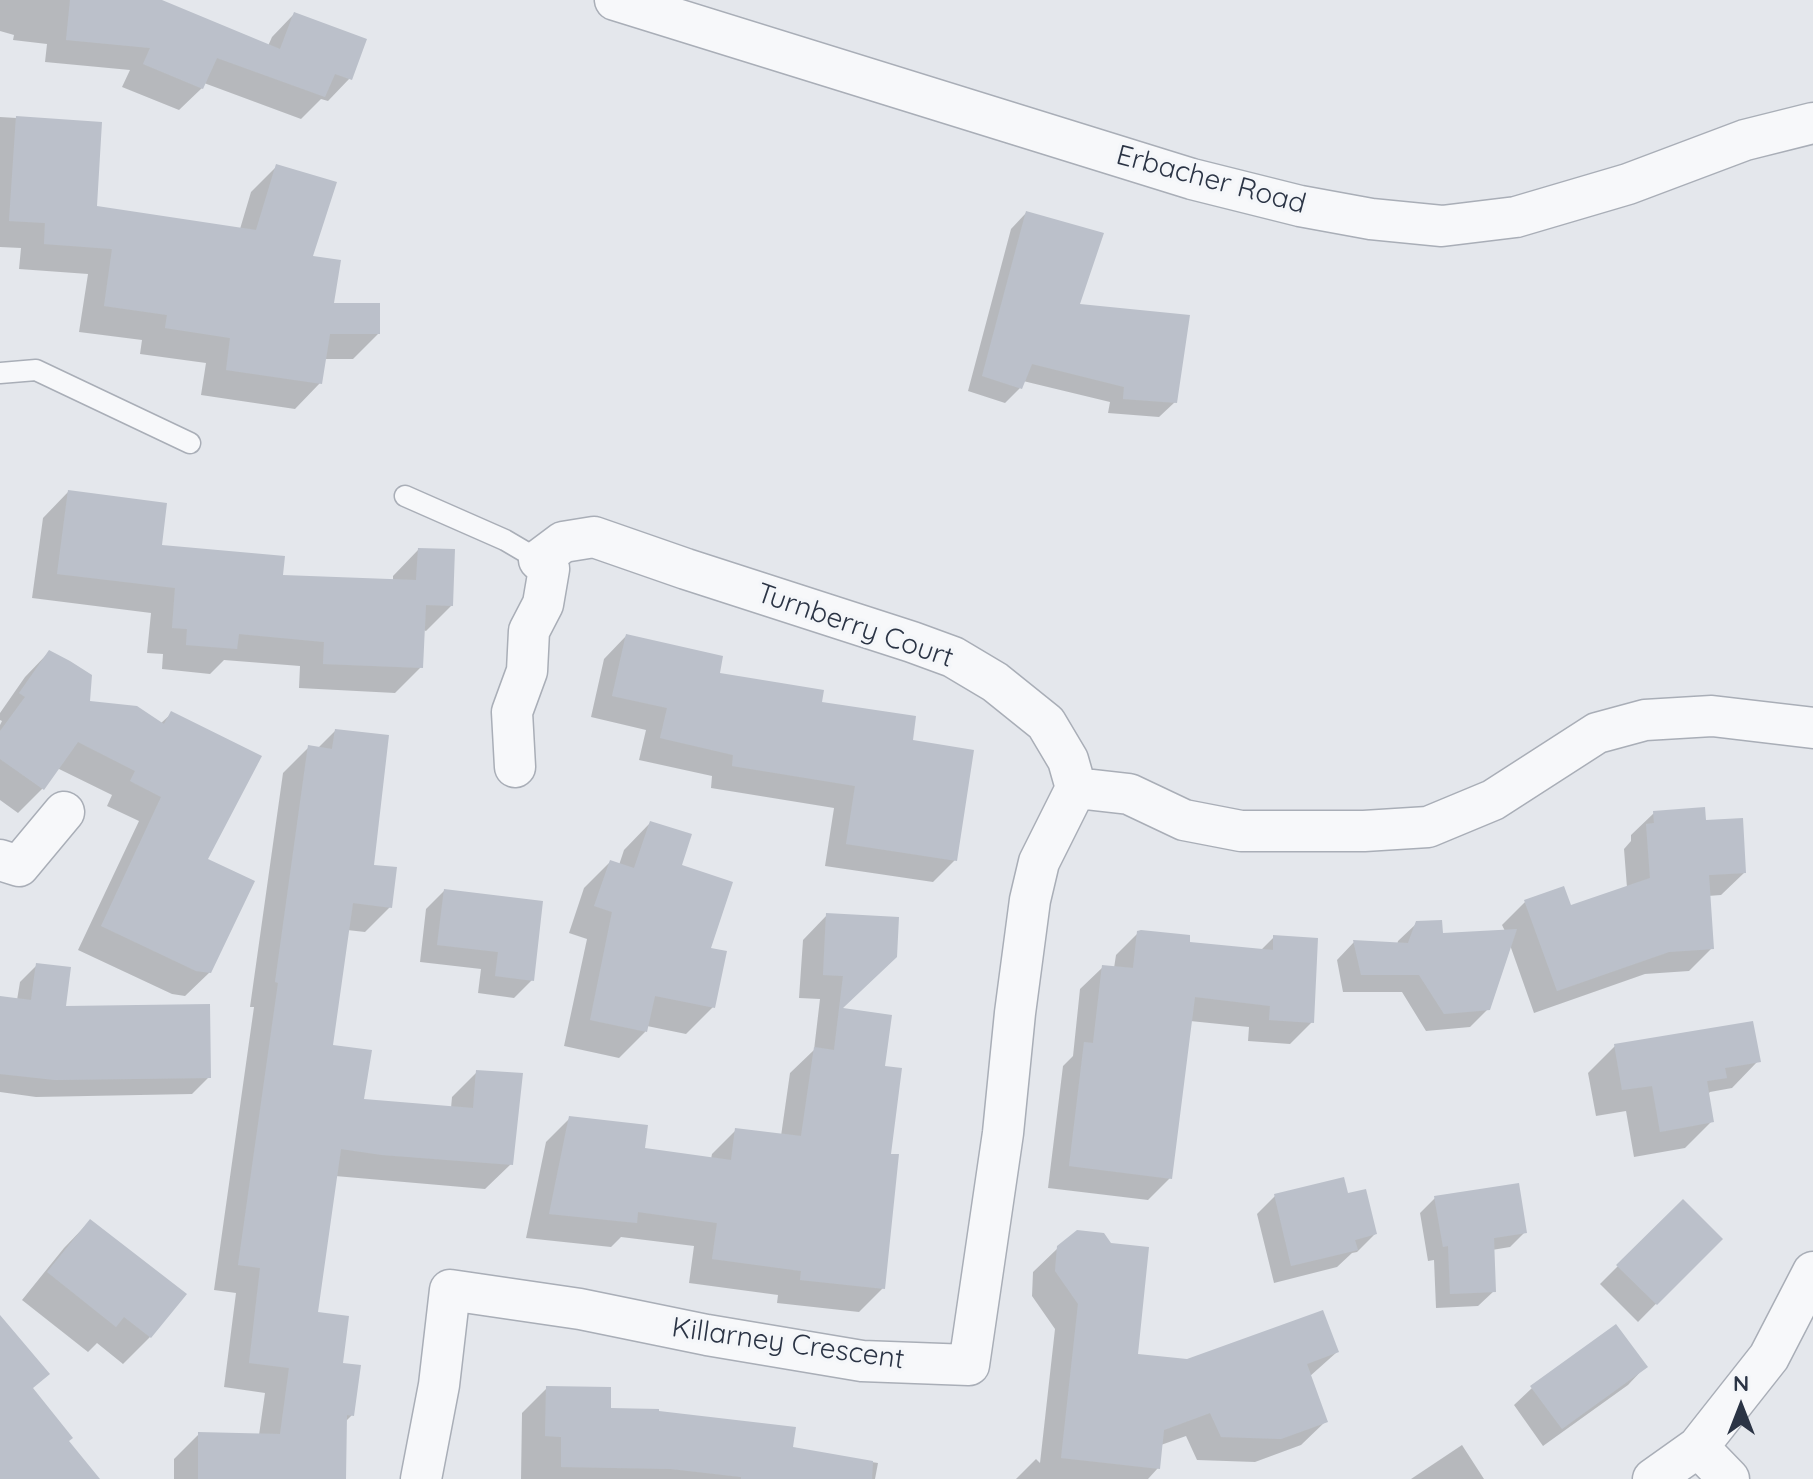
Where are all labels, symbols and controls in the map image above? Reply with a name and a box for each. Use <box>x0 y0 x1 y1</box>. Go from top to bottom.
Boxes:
street label: Erbacher Road <box>1113 139 1309 221</box>
street label: Turnberry Court <box>752 577 958 675</box>
street label: Killarney Crescent <box>670 1311 906 1377</box>
north arrow <box>1701 1367 1781 1447</box>
text: N <box>1733 1369 1749 1397</box>

